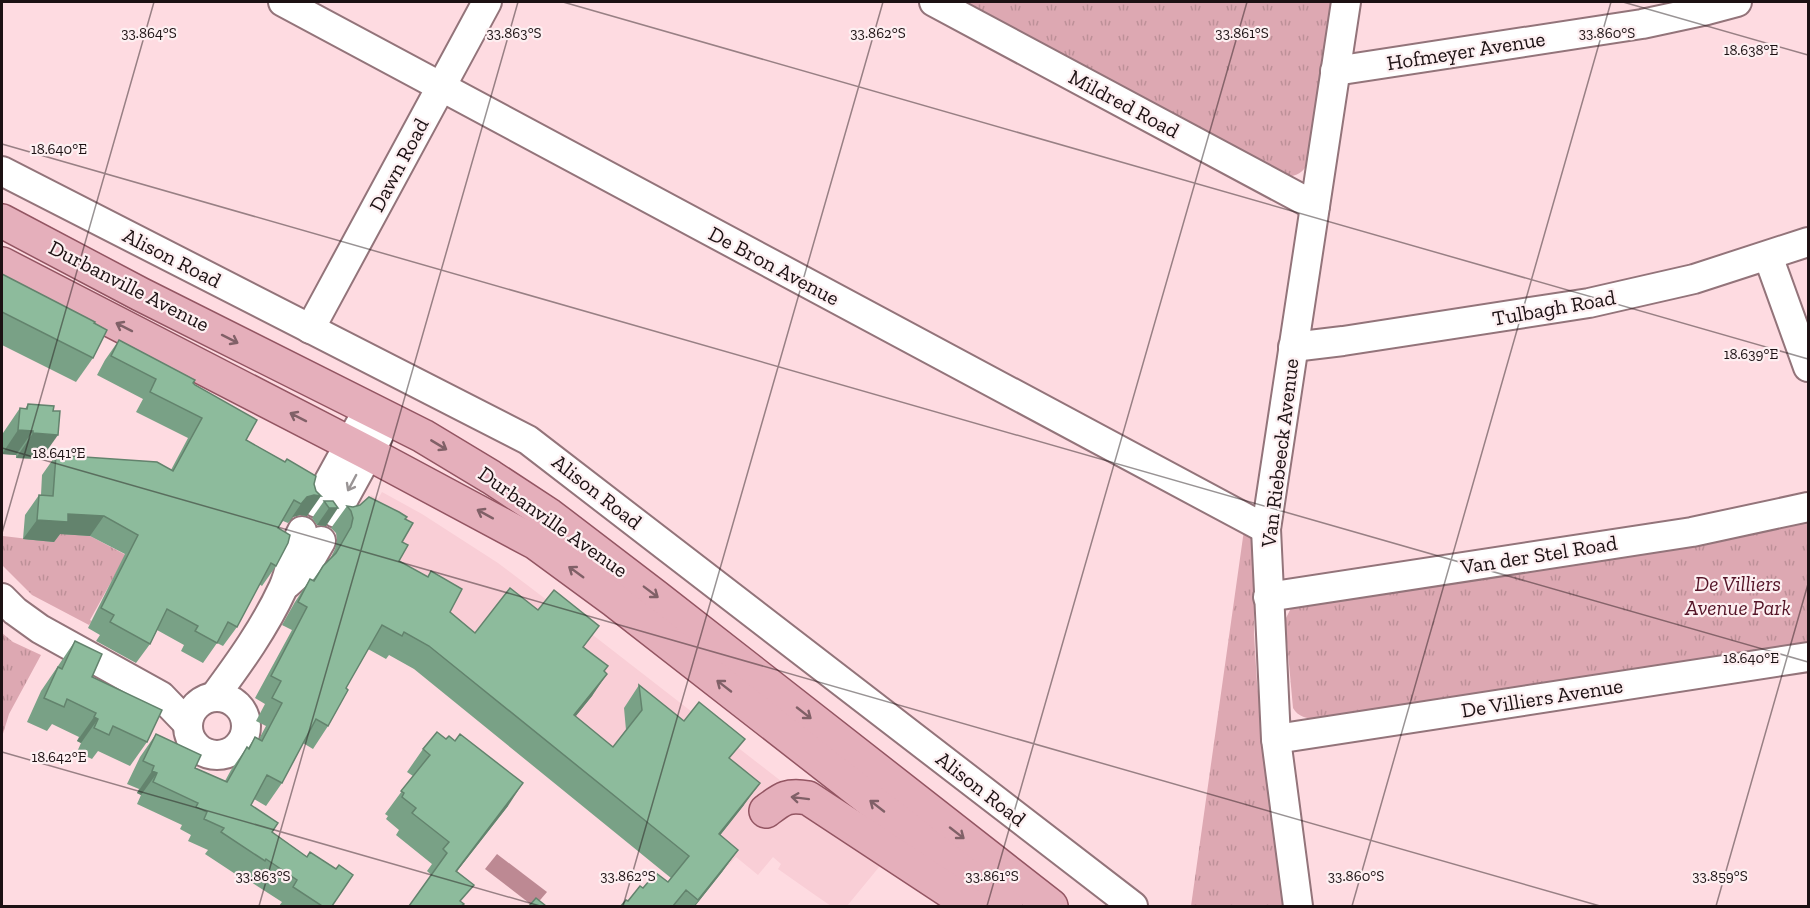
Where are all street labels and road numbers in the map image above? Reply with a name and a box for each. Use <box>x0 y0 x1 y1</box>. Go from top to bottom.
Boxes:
street label: Hofmeyer Avenue <box>1385 26 1547 75</box>
street label: Mildred Road <box>1065 64 1184 143</box>
street label: Dawn Road <box>363 113 434 216</box>
street label: De Bron Avenue <box>705 221 844 311</box>
street label: Alison Road <box>119 222 226 293</box>
street label: Durbanville Avenue <box>45 234 214 337</box>
street label: Tulbagh Road <box>1490 284 1618 331</box>
street label: Van Riebeeck Avenue <box>1255 357 1304 550</box>
street label: Alison Road <box>547 449 648 535</box>
street label: Durbanville Avenue <box>474 461 633 583</box>
street label: Van der Stel Road <box>1458 530 1619 579</box>
street label: De Villiers Avenue <box>1459 672 1625 723</box>
street label: Alison Road <box>931 746 1032 832</box>

